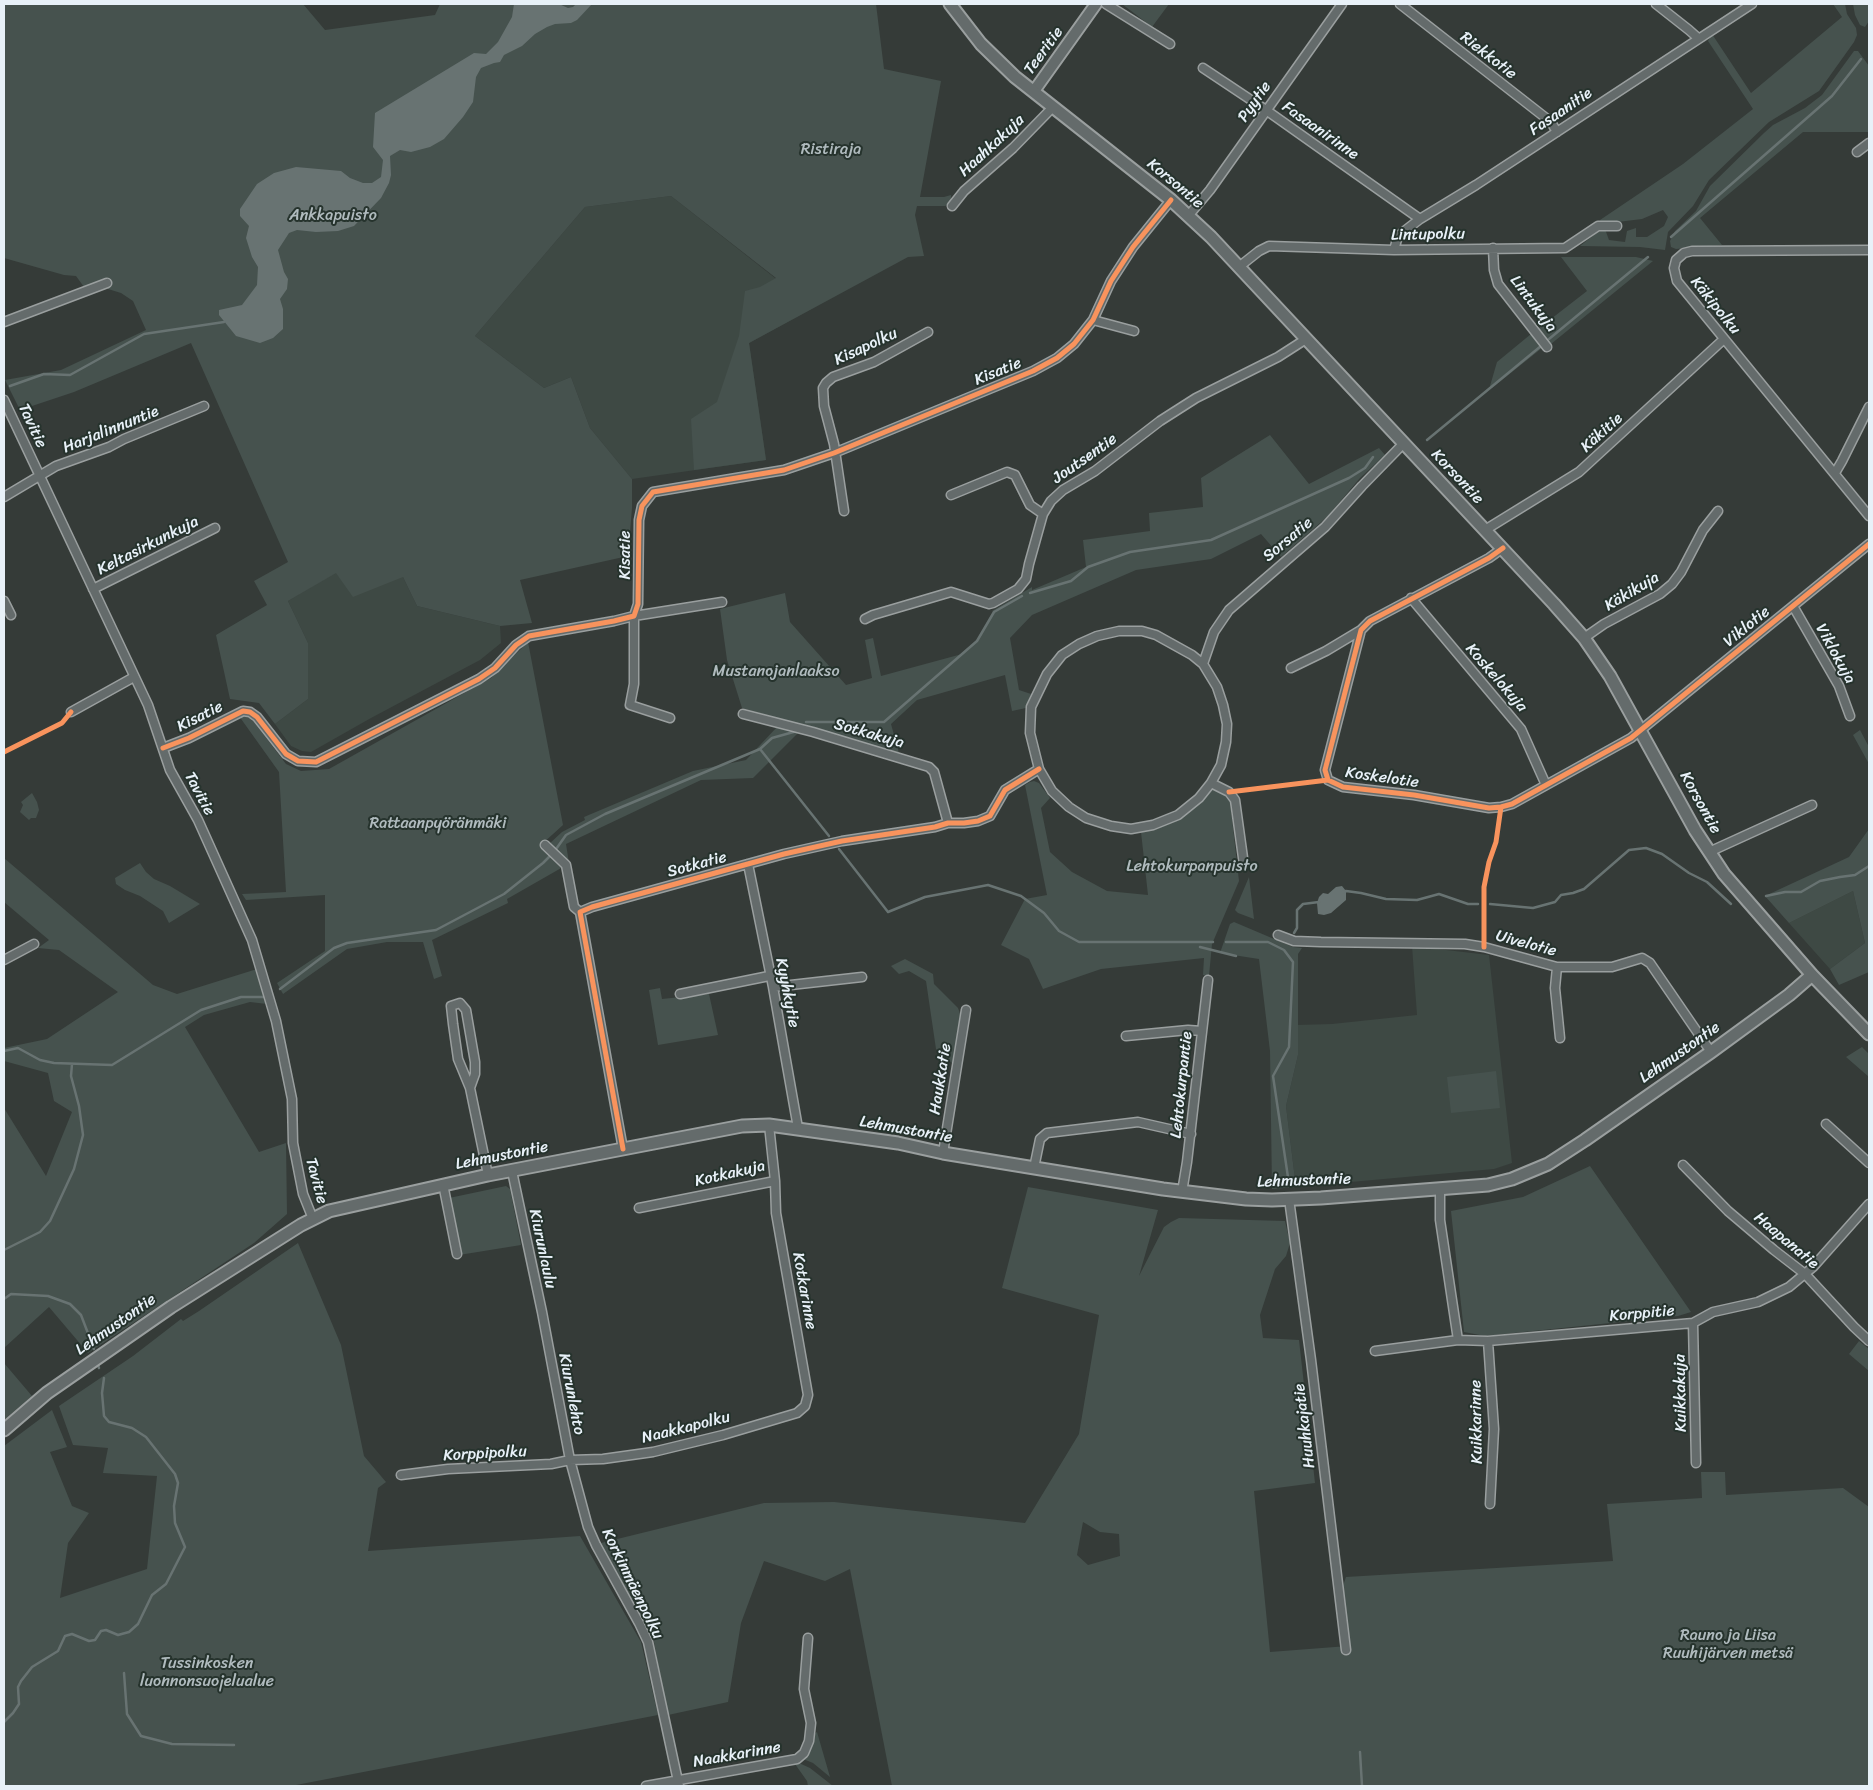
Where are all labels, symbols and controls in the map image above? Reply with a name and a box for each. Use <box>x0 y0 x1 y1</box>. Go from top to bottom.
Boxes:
street label: Teeritie <box>1020 23 1068 79</box>
street label: Riekkotie <box>1456 28 1520 84</box>
street label: Pyytie <box>1234 78 1276 126</box>
street label: Fasaanitie <box>1526 84 1596 140</box>
street label: Fasaanirinne <box>1278 98 1362 164</box>
street label: Haahkakuja <box>955 111 1029 181</box>
park label: Ristiraja <box>801 140 861 160</box>
street label: Korsontie <box>1143 155 1207 213</box>
park label: Ankkapuisto <box>289 206 377 226</box>
street label: Lintupolku <box>1391 225 1465 245</box>
street label: Lintukuja <box>1505 272 1561 336</box>
street label: Käkipolku <box>1686 273 1744 339</box>
street label: Kisapolku <box>831 324 901 370</box>
street label: Kisatie <box>972 354 1024 390</box>
street label: Tavitie <box>13 401 51 451</box>
street label: Harjalinnuntie <box>60 402 162 458</box>
street label: Käkitie <box>1577 409 1627 457</box>
street label: Joutsentie <box>1049 430 1121 488</box>
street label: Korsontie <box>1427 446 1487 508</box>
street label: Keltasirkunkuja <box>94 512 202 580</box>
street label: Sorsatie <box>1259 514 1317 566</box>
street label: Kisatie <box>616 530 636 580</box>
street label: Käkikuja <box>1601 568 1663 616</box>
street label: Viklotie <box>1720 602 1774 652</box>
street label: Viklokuja <box>1811 621 1859 687</box>
street label: Koskelokuja <box>1461 640 1531 716</box>
park label: Mustanojanlaakso <box>712 662 840 682</box>
street label: Kisatie <box>174 697 226 737</box>
street label: Sotkakuja <box>832 715 906 753</box>
street label: Koskelotie <box>1344 763 1420 793</box>
street label: Tavitie <box>179 769 219 819</box>
street label: Korsontie <box>1675 769 1725 837</box>
park label: Rattaanpyöränmäki <box>370 814 506 834</box>
street label: Sotkatie <box>665 848 729 882</box>
park label: Lehtokurpanpuisto <box>1126 857 1258 877</box>
street label: Uivelotie <box>1493 927 1559 961</box>
street label: Kyyhkytie <box>771 957 803 1029</box>
street label: Lehmustontie <box>1636 1018 1724 1088</box>
street label: Lehtokurpantie <box>1167 1031 1197 1139</box>
street label: Haukkatie <box>926 1042 956 1116</box>
street label: Lehmustontie <box>858 1112 954 1148</box>
street label: Lehmustontie <box>454 1138 550 1174</box>
street label: Tavitie <box>301 1156 331 1206</box>
street label: Kotkakuja <box>693 1157 767 1191</box>
street label: Lehmustontie <box>1257 1170 1351 1192</box>
street label: Kiurunlaulu <box>524 1207 560 1291</box>
street label: Haapanatie <box>1750 1208 1822 1274</box>
street label: Kotkarinne <box>788 1251 820 1331</box>
street label: Lehmustontie <box>72 1290 160 1360</box>
street label: Korppitie <box>1609 1302 1675 1326</box>
street label: Kiurunlehto <box>554 1352 588 1436</box>
street label: Kuikkakuja <box>1671 1354 1691 1432</box>
street label: Kuikkarinne <box>1467 1380 1487 1464</box>
street label: Huuhkajatie <box>1290 1383 1320 1469</box>
street label: Naakkapolku <box>640 1408 732 1448</box>
street label: Korppipolku <box>443 1442 527 1466</box>
street label: Korkinmäenpolku <box>597 1525 667 1643</box>
park label: Rauno ja Liisa Ruuhijärven metsä <box>1663 1626 1793 1664</box>
park label: Tussinkosken luonnonsuojelualue <box>140 1654 274 1692</box>
street label: Naakkarinne <box>692 1738 782 1772</box>

